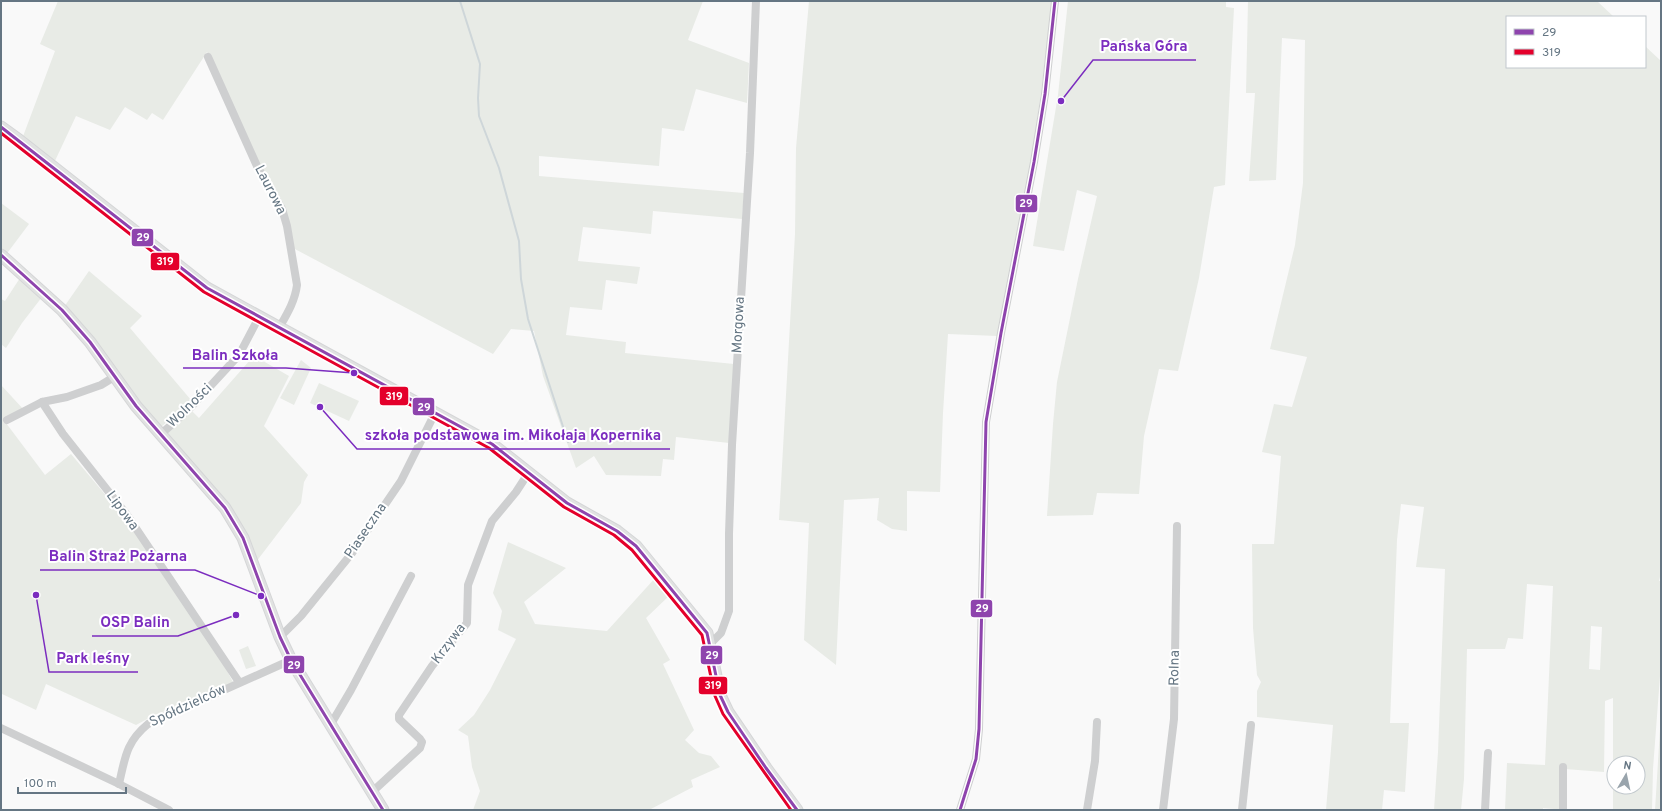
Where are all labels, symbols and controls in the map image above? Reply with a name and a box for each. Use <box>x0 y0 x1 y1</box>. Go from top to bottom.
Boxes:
legend <box>1506 16 1646 68</box>
text: 29 <box>1542 25 1557 41</box>
callout: Pańska Góra <box>1093 33 1196 60</box>
text: Pańska Góra <box>1100 38 1188 57</box>
text: 319 <box>1542 45 1561 61</box>
street label: Laurowa <box>250 162 290 218</box>
line badge: 29 <box>1015 194 1038 213</box>
text: 29 <box>1019 197 1033 211</box>
line badge: 29 <box>131 228 154 247</box>
text: 29 <box>136 231 150 245</box>
line badge: 319 <box>150 252 180 271</box>
text: 319 <box>156 255 174 269</box>
street label: Morgowa <box>729 296 749 354</box>
callout: Balin Szkoła <box>183 341 286 368</box>
text: Balin Szkoła <box>192 347 278 366</box>
street label: Wolności <box>164 380 216 432</box>
line badge: 319 <box>379 386 409 406</box>
text: 319 <box>385 390 403 404</box>
line badge: 29 <box>412 397 435 416</box>
text: 29 <box>417 401 431 415</box>
callout: szkoła podstawowa im. Mikołaja Kopernika <box>357 422 670 449</box>
text: szkoła podstawowa im. Mikołaja Kopernika <box>365 427 661 446</box>
street label: Lipowa <box>102 488 142 534</box>
street label: Piaseczna <box>341 500 391 562</box>
callout: Balin Straż Pożarna <box>40 543 195 570</box>
text: Balin Straż Pożarna <box>49 548 187 567</box>
line badge: 29 <box>970 599 993 618</box>
text: 29 <box>975 602 989 616</box>
callout: OSP Balin <box>92 609 178 636</box>
text: OSP Balin <box>100 614 170 633</box>
street label: Krzywa <box>428 620 470 668</box>
callout: Park leśny <box>49 645 138 672</box>
line badge: 29 <box>700 645 723 665</box>
text: 29 <box>705 649 719 663</box>
text: Park leśny <box>56 650 130 669</box>
street label: Rolna <box>1166 650 1184 686</box>
line badge: 29 <box>283 655 305 674</box>
text: 29 <box>287 659 301 673</box>
line badge: 319 <box>698 676 728 695</box>
text: 319 <box>704 679 722 693</box>
street label: Spółdzielców <box>147 681 229 731</box>
north arrow <box>1606 755 1646 795</box>
text: N <box>1622 759 1632 774</box>
scale bar <box>18 769 126 795</box>
text: 100 m <box>24 776 57 792</box>

